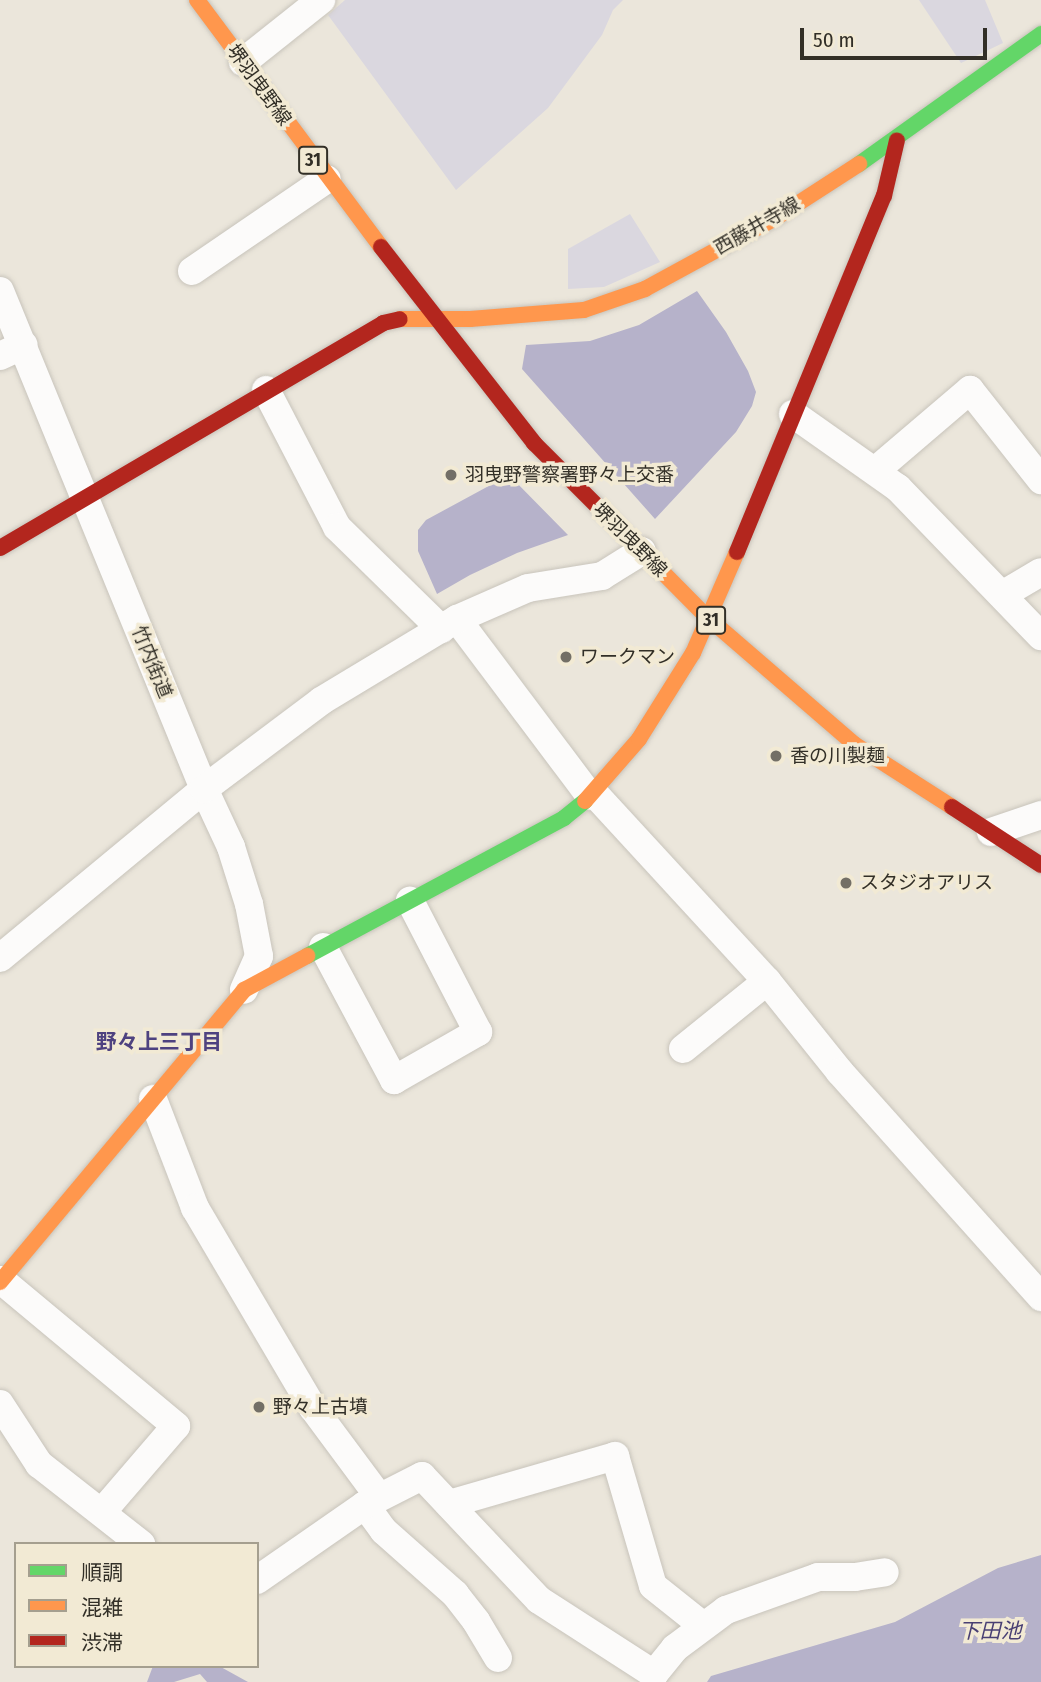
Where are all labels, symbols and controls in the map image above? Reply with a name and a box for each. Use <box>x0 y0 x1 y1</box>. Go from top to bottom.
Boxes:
scale bar <box>803 14 990 58</box>
text: 50 m <box>813 27 855 53</box>
street label: 堺羽曳野線 <box>222 40 296 130</box>
road number: 31 <box>297 146 329 174</box>
street label: 西藤井寺線 <box>710 192 804 260</box>
place label: 羽曳野警察署野々上交番 <box>465 464 674 486</box>
marker: 羽曳野警察署野々上交番 <box>443 467 459 483</box>
street label: 堺羽曳野線 <box>588 498 672 582</box>
road number: 31 <box>695 606 727 634</box>
street label: 竹内街道 <box>127 622 177 702</box>
place label: ワークマン <box>580 646 675 668</box>
marker: ワークマン <box>558 649 574 665</box>
place label: 香の川製麺 <box>790 745 885 767</box>
marker: 香の川製麺 <box>768 748 784 764</box>
place label: スタジオアリス <box>860 872 993 894</box>
marker: スタジオアリス <box>838 875 854 891</box>
district label: 野々上三丁目 <box>96 1029 222 1055</box>
place label: 野々上古墳 <box>273 1396 368 1418</box>
marker: 野々上古墳 <box>251 1399 267 1415</box>
legend <box>14 1542 259 1668</box>
text: 順調 <box>81 1560 123 1586</box>
text: 混雑 <box>81 1595 123 1621</box>
water label: 下田池 <box>959 1618 1021 1644</box>
text: 渋滞 <box>81 1630 123 1656</box>

